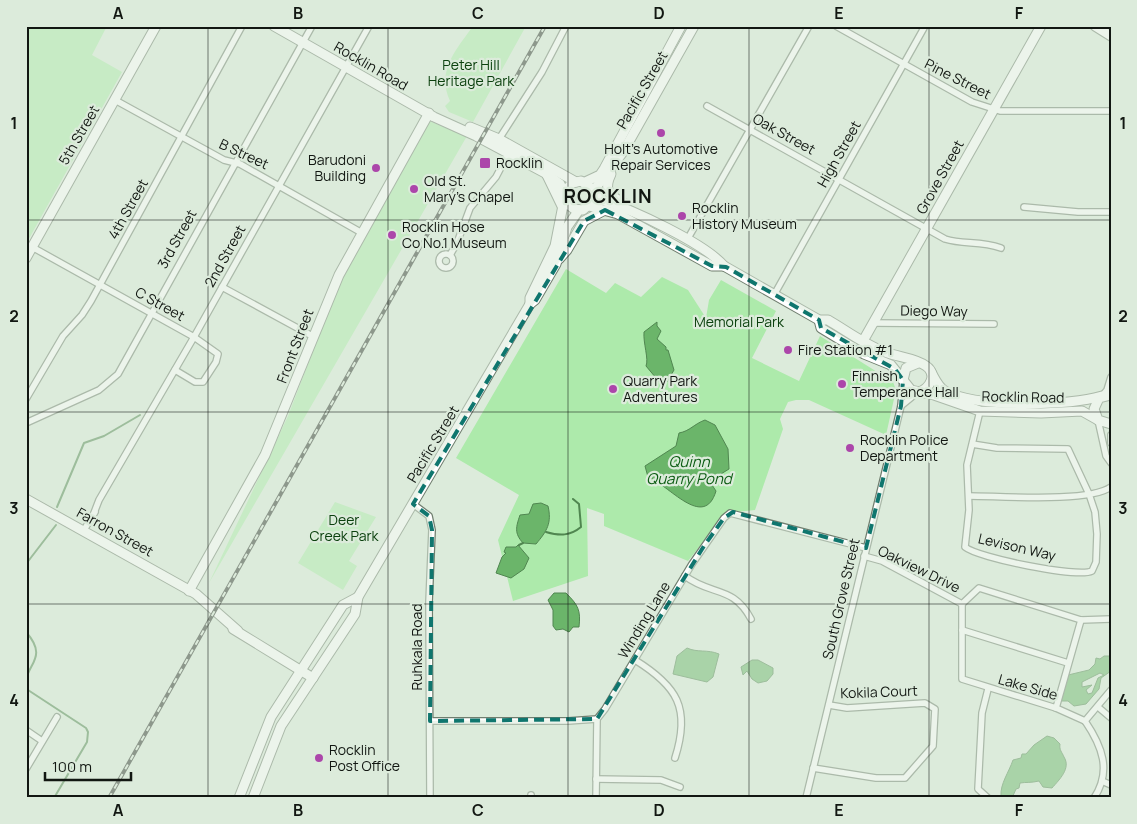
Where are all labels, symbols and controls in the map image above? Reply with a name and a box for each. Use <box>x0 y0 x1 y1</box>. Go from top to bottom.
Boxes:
text: A <box>113 2 124 24</box>
text: B <box>293 2 303 24</box>
text: C <box>472 2 484 24</box>
text: D <box>653 2 665 24</box>
text: E <box>834 2 844 24</box>
text: F <box>1015 2 1024 24</box>
street label: Rocklin Road <box>331 37 412 94</box>
street label: Pacific Street <box>612 47 672 132</box>
street label: Pine Street <box>922 54 995 104</box>
park label: Peter Hill Heritage Park <box>428 55 515 90</box>
street label: 5th Street <box>54 101 103 168</box>
street label: Oak Street <box>750 109 819 159</box>
text: 1 <box>10 112 18 134</box>
text: 1 <box>1119 112 1127 134</box>
street label: High Street <box>812 117 865 190</box>
marker: Holt's Automotive Repair Services <box>655 127 667 139</box>
street label: B Street <box>216 134 272 173</box>
street label: Grove Street <box>911 136 968 217</box>
place label: Holt's Automotive Repair Services <box>604 139 718 174</box>
place label: Barudoni Building <box>308 150 366 185</box>
place label: Rocklin <box>496 153 543 172</box>
marker: Rocklin <box>478 156 492 170</box>
marker: Barudoni Building <box>370 162 382 174</box>
place label: Old St. Mary's Chapel <box>424 171 514 206</box>
street label: 4th Street <box>103 175 152 242</box>
marker: Old St. Mary's Chapel <box>408 183 420 195</box>
district label: ROCKLIN <box>563 183 653 209</box>
place label: Rocklin History Museum <box>692 198 797 233</box>
street label: 3rd Street <box>153 205 201 272</box>
marker: Rocklin History Museum <box>676 210 688 222</box>
place label: Rocklin Hose Co No.1 Museum <box>402 217 507 252</box>
street label: 2nd Street <box>200 221 250 290</box>
marker: Rocklin Hose Co No.1 Museum <box>386 229 398 241</box>
street label: C Street <box>132 282 189 325</box>
street label: Diego Way <box>900 300 968 321</box>
text: 2 <box>9 305 19 327</box>
text: 2 <box>1118 305 1128 327</box>
street label: Front Street <box>272 306 318 386</box>
park label: Memorial Park <box>694 312 785 331</box>
place label: Fire Station #1 <box>798 340 893 359</box>
marker: Fire Station #1 <box>782 344 794 356</box>
place label: Finnish Temperance Hall <box>852 366 959 401</box>
place label: Quarry Park Adventures <box>623 371 698 406</box>
marker: Finnish Temperance Hall <box>836 378 848 390</box>
marker: Quarry Park Adventures <box>607 383 619 395</box>
street label: Rocklin Road <box>982 386 1064 407</box>
street label: Pacific Street <box>402 401 463 486</box>
place label: Rocklin Police Department <box>860 430 948 465</box>
marker: Rocklin Police Department <box>844 442 856 454</box>
water label: Quinn Quarry Pond <box>646 451 734 489</box>
text: 3 <box>9 497 19 519</box>
text: 3 <box>1118 497 1128 519</box>
street label: Farron Street <box>73 503 157 561</box>
park label: Deer Creek Park <box>310 510 380 545</box>
street label: Levison Way <box>976 528 1059 565</box>
street label: South Grove Street <box>817 536 864 661</box>
street label: Oakview Drive <box>875 540 964 597</box>
street label: Winding Lane <box>613 578 674 662</box>
street label: Ruhkala Road <box>407 603 426 691</box>
street label: Lake Side <box>996 669 1060 704</box>
street label: Kokila Court <box>840 681 918 702</box>
text: 4 <box>9 689 19 711</box>
text: 4 <box>1118 689 1128 711</box>
place label: Rocklin Post Office <box>329 740 400 775</box>
scale bar <box>45 749 131 781</box>
marker: Rocklin Post Office <box>313 752 325 764</box>
text: 100 m <box>52 756 92 777</box>
text: A <box>113 799 124 821</box>
text: B <box>293 799 303 821</box>
text: C <box>472 799 484 821</box>
text: D <box>653 799 665 821</box>
text: E <box>834 799 844 821</box>
text: F <box>1015 799 1024 821</box>

